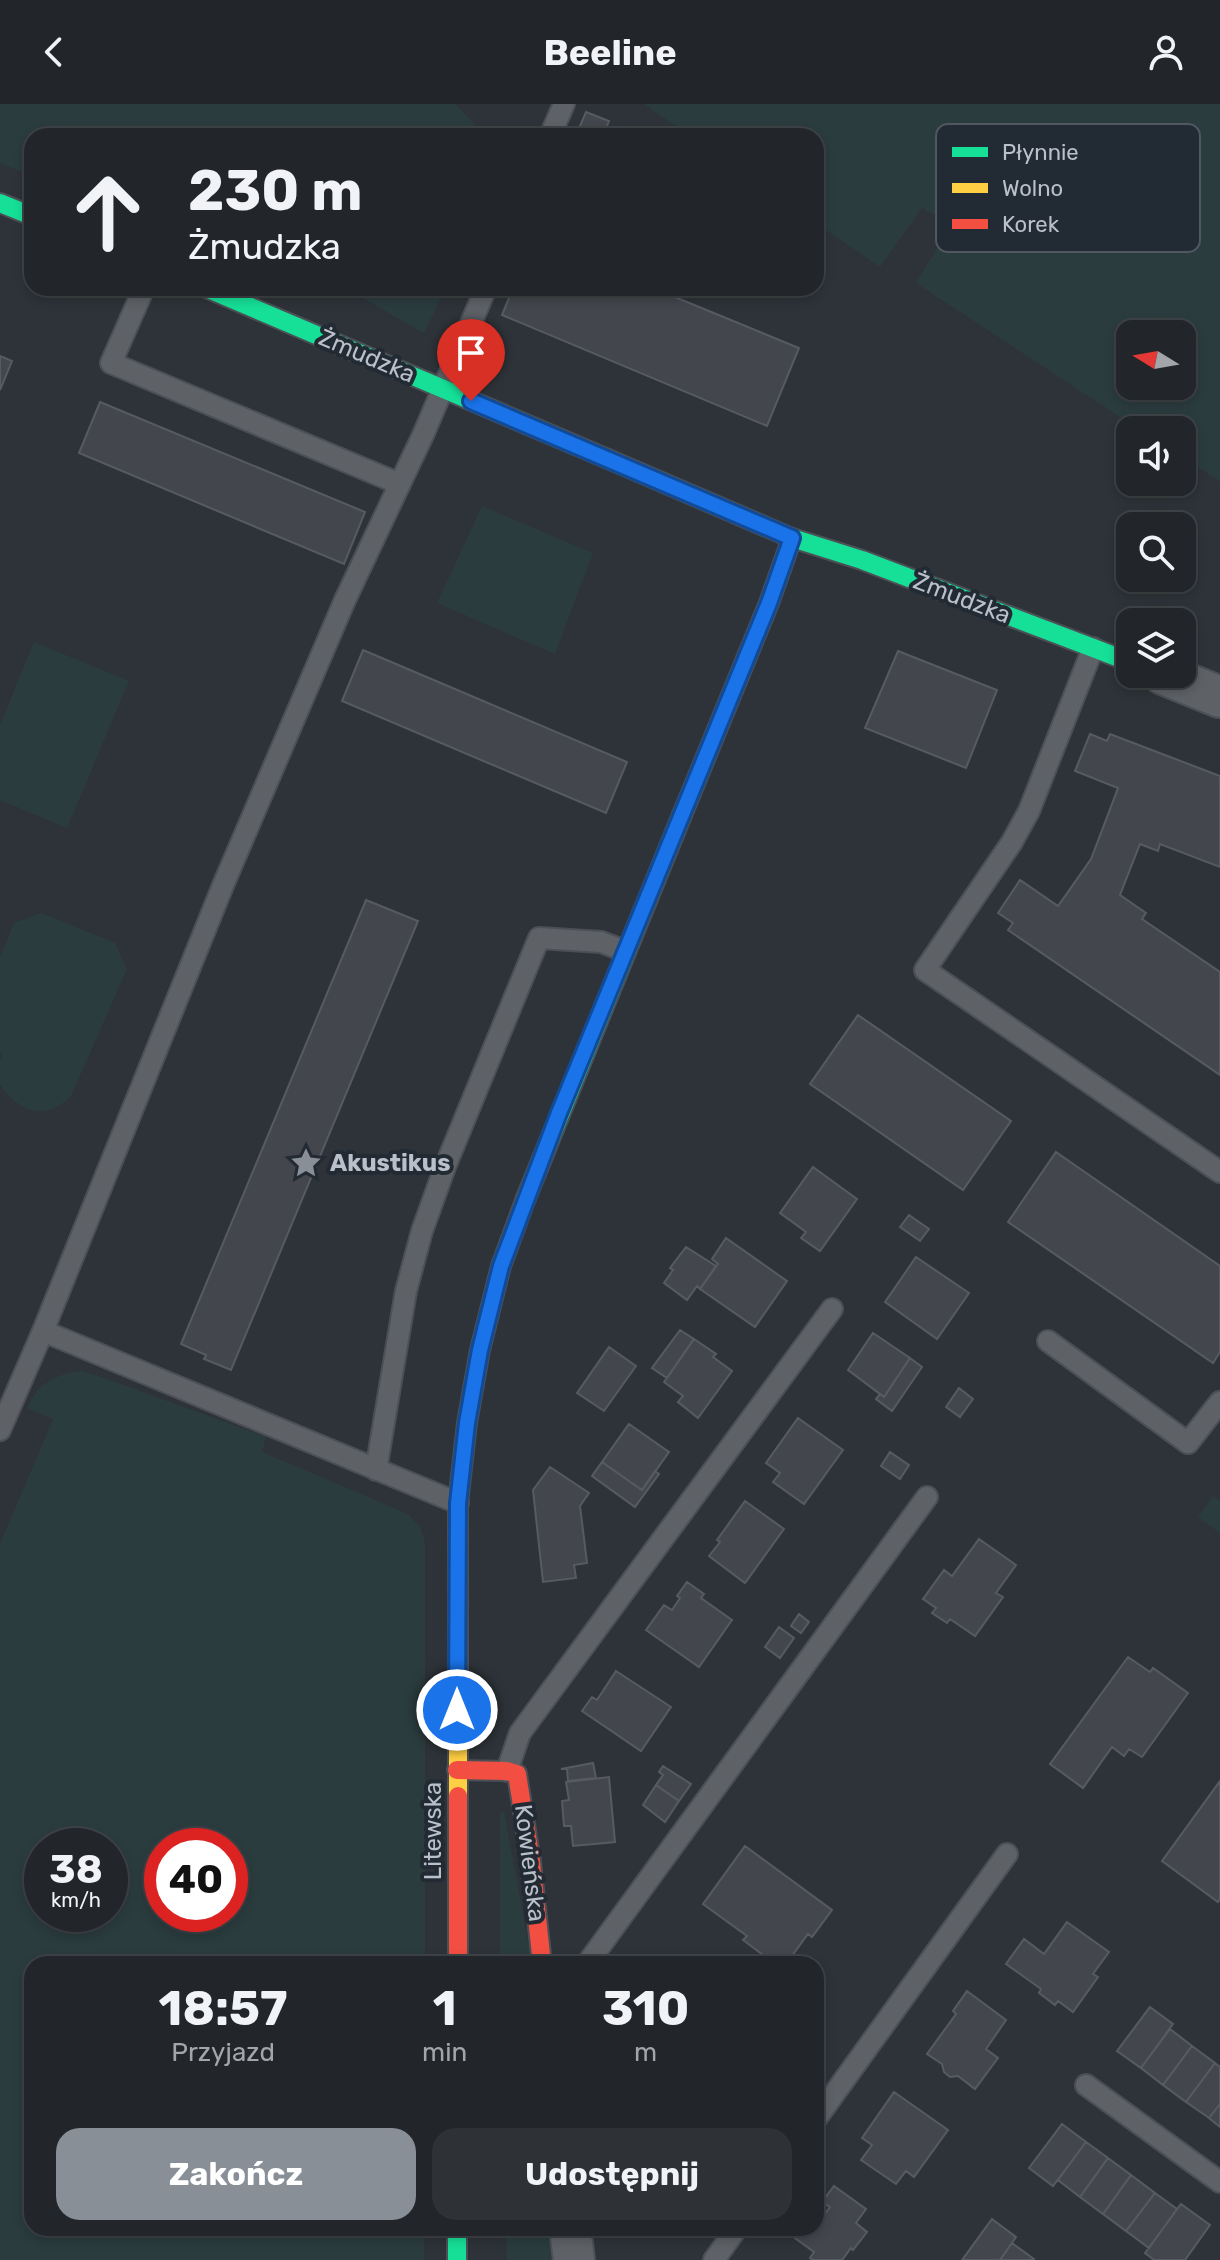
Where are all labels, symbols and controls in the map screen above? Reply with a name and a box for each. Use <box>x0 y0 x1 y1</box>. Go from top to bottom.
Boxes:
icon: back <box>32 30 76 74</box>
icon: person <box>1144 30 1188 74</box>
text: Beeline <box>543 31 677 74</box>
legend <box>936 124 1200 252</box>
text: Płynnie <box>1002 139 1079 166</box>
text: 230 m <box>188 158 363 224</box>
icon: ahead <box>56 160 160 264</box>
text: Wolno <box>1002 175 1063 202</box>
text: Korek <box>1002 211 1060 238</box>
text: Żmudzka <box>188 225 341 268</box>
pin <box>437 319 505 401</box>
north arrow <box>1116 320 1196 400</box>
map controls <box>1116 320 1196 688</box>
street label: Żmudzka <box>315 323 419 389</box>
icon: arrive <box>449 331 493 375</box>
button: sound <box>1116 416 1196 496</box>
button: search <box>1116 512 1196 592</box>
street label: Żmudzka <box>909 567 1015 629</box>
button: layers <box>1116 608 1196 688</box>
place icon: Akustikus <box>289 1146 323 1180</box>
place label: Akustikus <box>330 1149 450 1177</box>
position arrow <box>415 1668 499 1752</box>
street label: Litewska <box>419 1782 447 1880</box>
street label: Kowieńska <box>509 1803 551 1923</box>
speed limit sign: 40 <box>144 1828 248 1932</box>
text: 38 <box>49 1846 103 1893</box>
text: km/h <box>51 1888 101 1912</box>
text: 18:57 <box>159 1980 288 2037</box>
text: 1 <box>433 1980 457 2037</box>
text: 310 <box>602 1980 689 2037</box>
text: Przyjazd <box>171 2037 275 2068</box>
text: min <box>422 2037 467 2068</box>
text: m <box>634 2037 657 2068</box>
button: Zakończ <box>56 2128 416 2220</box>
button: Udostępnij <box>432 2128 792 2220</box>

